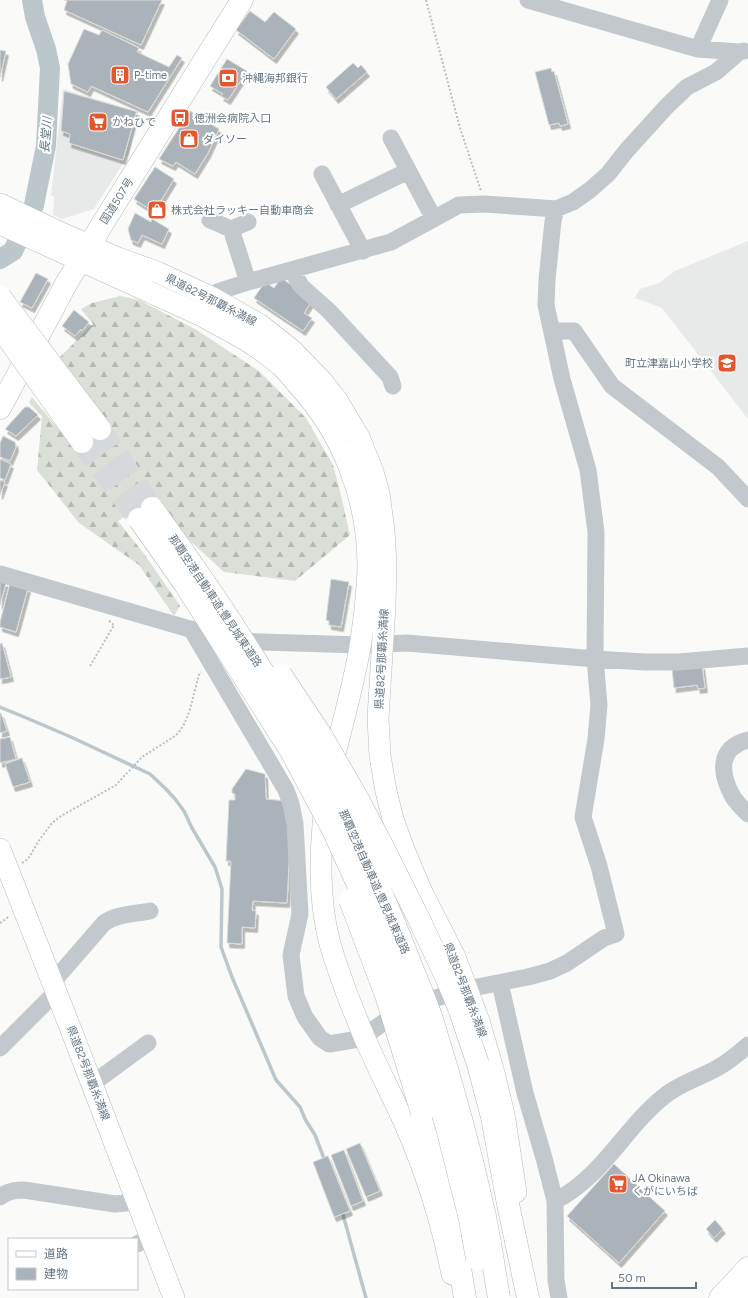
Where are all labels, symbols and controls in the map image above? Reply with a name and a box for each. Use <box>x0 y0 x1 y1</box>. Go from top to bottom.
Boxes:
building icon: P-time <box>109 64 131 86</box>
bank icon: 沖縄海邦銀行 <box>217 67 239 89</box>
place label: P-time <box>134 69 167 82</box>
place label: 沖縄海邦銀行 <box>242 72 308 85</box>
bus stop icon: 徳洲会病院入口 <box>169 107 191 129</box>
supermarket icon: かねひで <box>87 111 109 133</box>
place label: 徳洲会病院入口 <box>194 112 271 125</box>
water label: 長堂川 <box>37 114 55 154</box>
place label: かねひで <box>112 116 156 129</box>
shop icon: ダイソー <box>178 128 200 150</box>
place label: ダイソー <box>203 133 247 146</box>
street label: 国道507号 <box>98 175 136 227</box>
shop icon: 株式会社ラッキー自動車商会 <box>146 199 168 221</box>
place label: 株式会社ラッキー自動車商会 <box>171 204 314 217</box>
street label: 県道82号那覇糸満線 <box>163 271 259 329</box>
school or university icon: 町立津嘉山小学校 <box>716 352 738 374</box>
place label: 町立津嘉山小学校 <box>625 357 713 370</box>
street label: 那覇空港自動車道;豊見城東道路 <box>166 532 264 670</box>
street label: 県道82号那覇糸満線 <box>373 608 391 710</box>
street label: 那覇空港自動車道;豊見城東道路 <box>336 808 412 956</box>
street label: 県道82号那覇糸満線 <box>441 941 489 1039</box>
street label: 県道82号那覇糸満線 <box>64 1024 112 1122</box>
place label: JA Okinawa くがにいちば <box>632 1172 698 1198</box>
supermarket icon: JA Okinawa くがにいちば <box>607 1173 629 1195</box>
legend <box>8 1238 138 1290</box>
text: 道路 <box>44 1247 68 1261</box>
scale bar <box>612 1264 696 1290</box>
text: 建物 <box>44 1267 68 1281</box>
text: 50 m <box>618 1271 646 1285</box>

